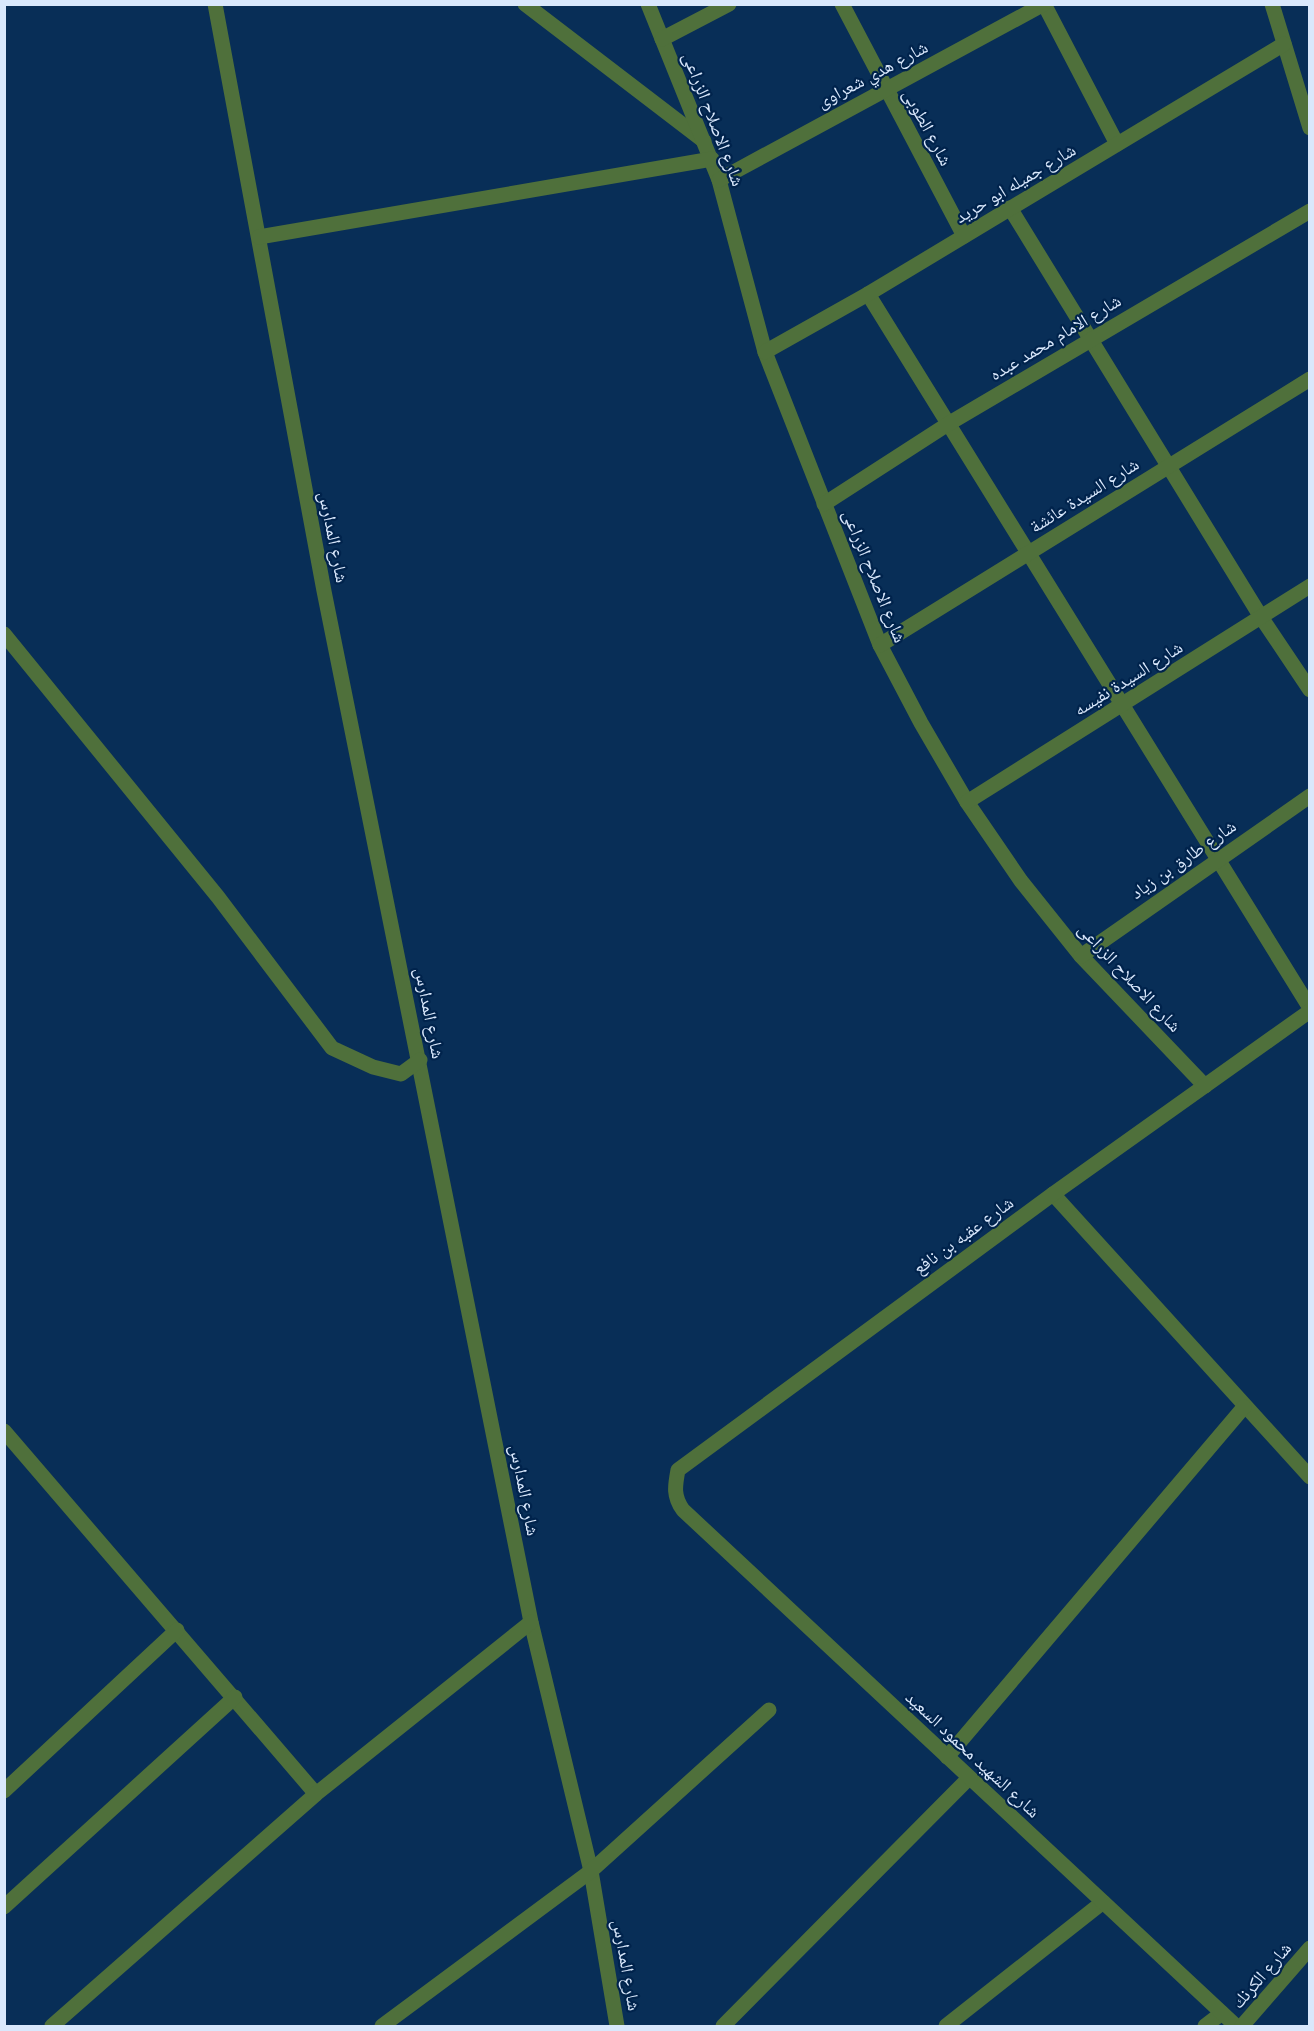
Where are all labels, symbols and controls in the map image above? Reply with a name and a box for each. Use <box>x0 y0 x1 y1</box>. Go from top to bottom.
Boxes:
street label: شارع هدي شعراوى <box>813 36 933 116</box>
street label: شارع الاصلاح الزراعى <box>677 49 749 190</box>
street label: شارع الطوبى <box>898 85 957 169</box>
street label: شارع جميله ابو حريد <box>951 139 1080 228</box>
street label: شارع الامام محمد عبده <box>985 289 1126 386</box>
street label: شارع السيدة عائشة <box>1026 453 1143 538</box>
street label: شارع المدارس <box>314 490 353 585</box>
street label: شارع الاصلاح الزراعى <box>837 506 911 646</box>
street label: شارع السيدة نفيسه <box>1070 636 1187 721</box>
street label: شارع طارق بن زياد <box>1126 815 1240 904</box>
street label: شارع الاصلاح الزراعى <box>1073 918 1186 1037</box>
street label: شارع المدارس <box>410 966 449 1061</box>
street label: شارع عقبه بن نافع <box>909 1192 1018 1280</box>
street label: شارع المدارس <box>505 1443 544 1538</box>
street label: شارع الشهيد محمود السعيد <box>901 1686 1044 1822</box>
street label: شارع المدارس <box>608 1918 645 2012</box>
street label: شارع الكرنك <box>1227 1938 1296 2013</box>

